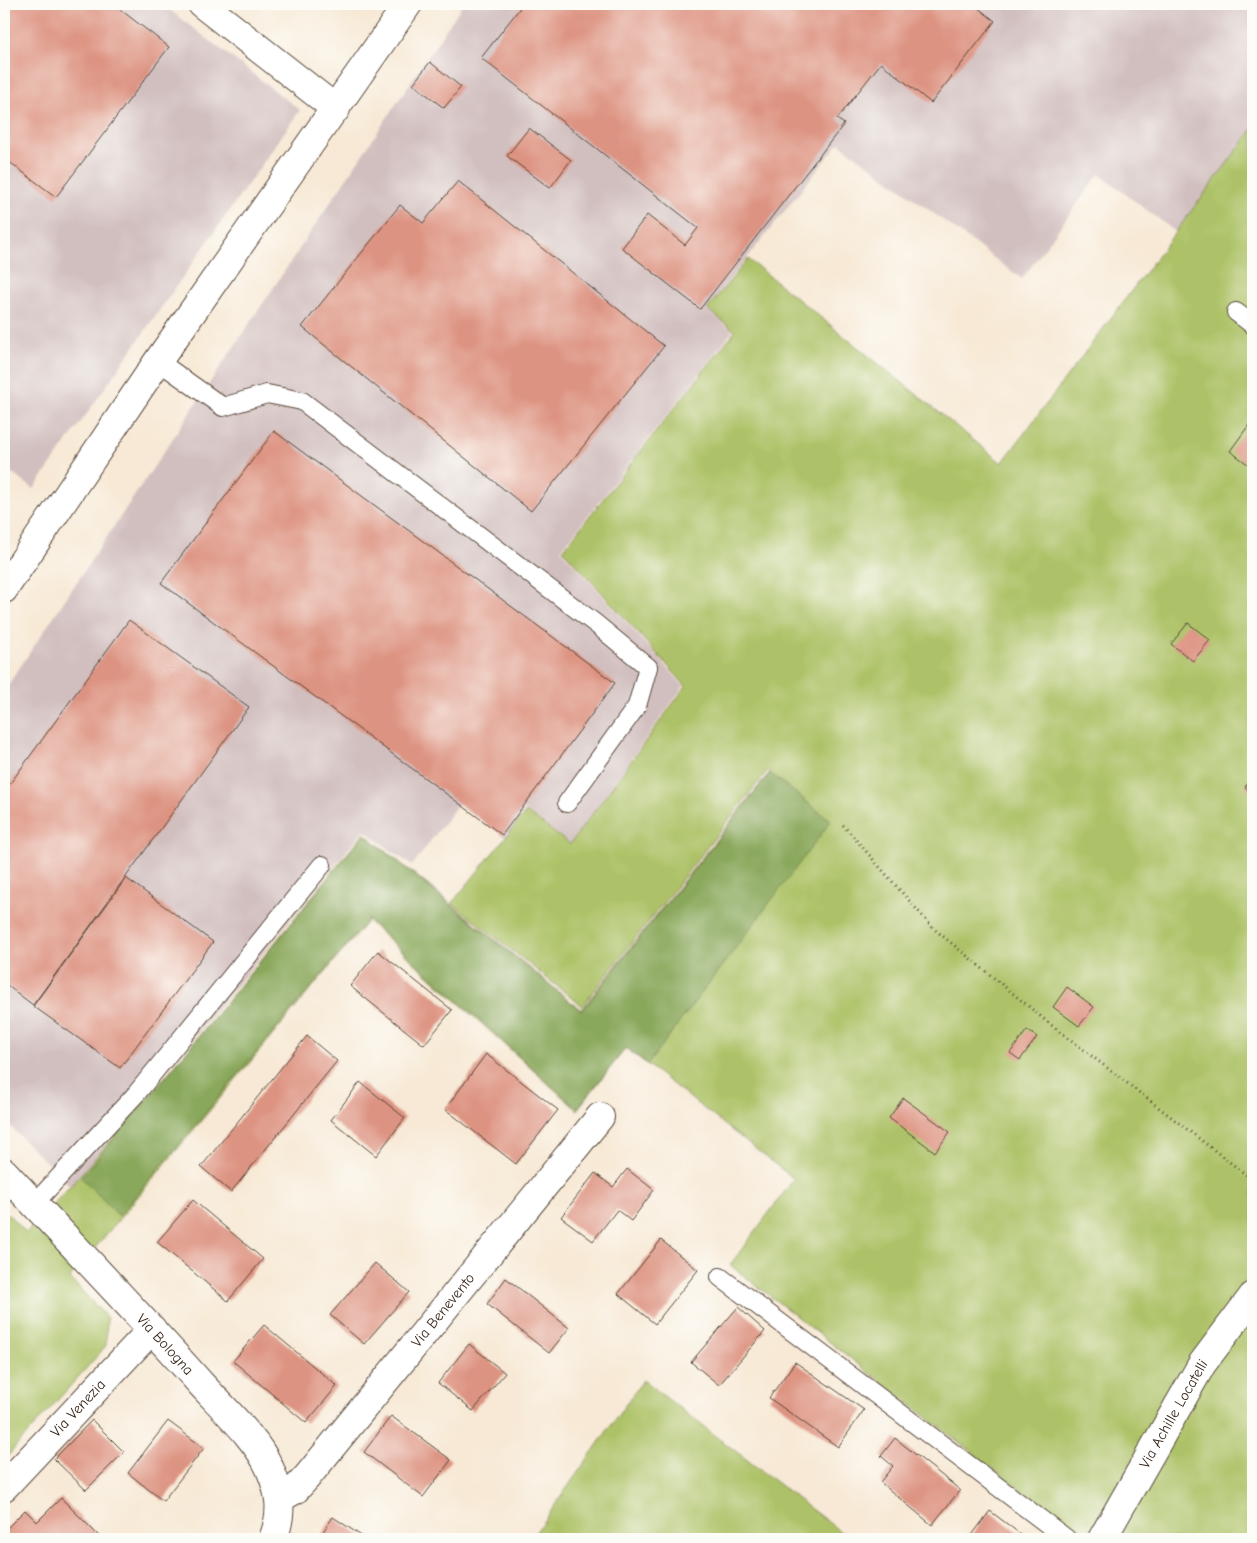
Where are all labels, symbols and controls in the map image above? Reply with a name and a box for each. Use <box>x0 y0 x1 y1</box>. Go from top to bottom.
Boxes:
street label: Via Benevento <box>407 1269 478 1351</box>
street label: Via Bologna <box>133 1310 198 1379</box>
street label: Via Achille Locatelli <box>1135 1356 1211 1472</box>
street label: Via Venezia <box>47 1376 109 1441</box>

